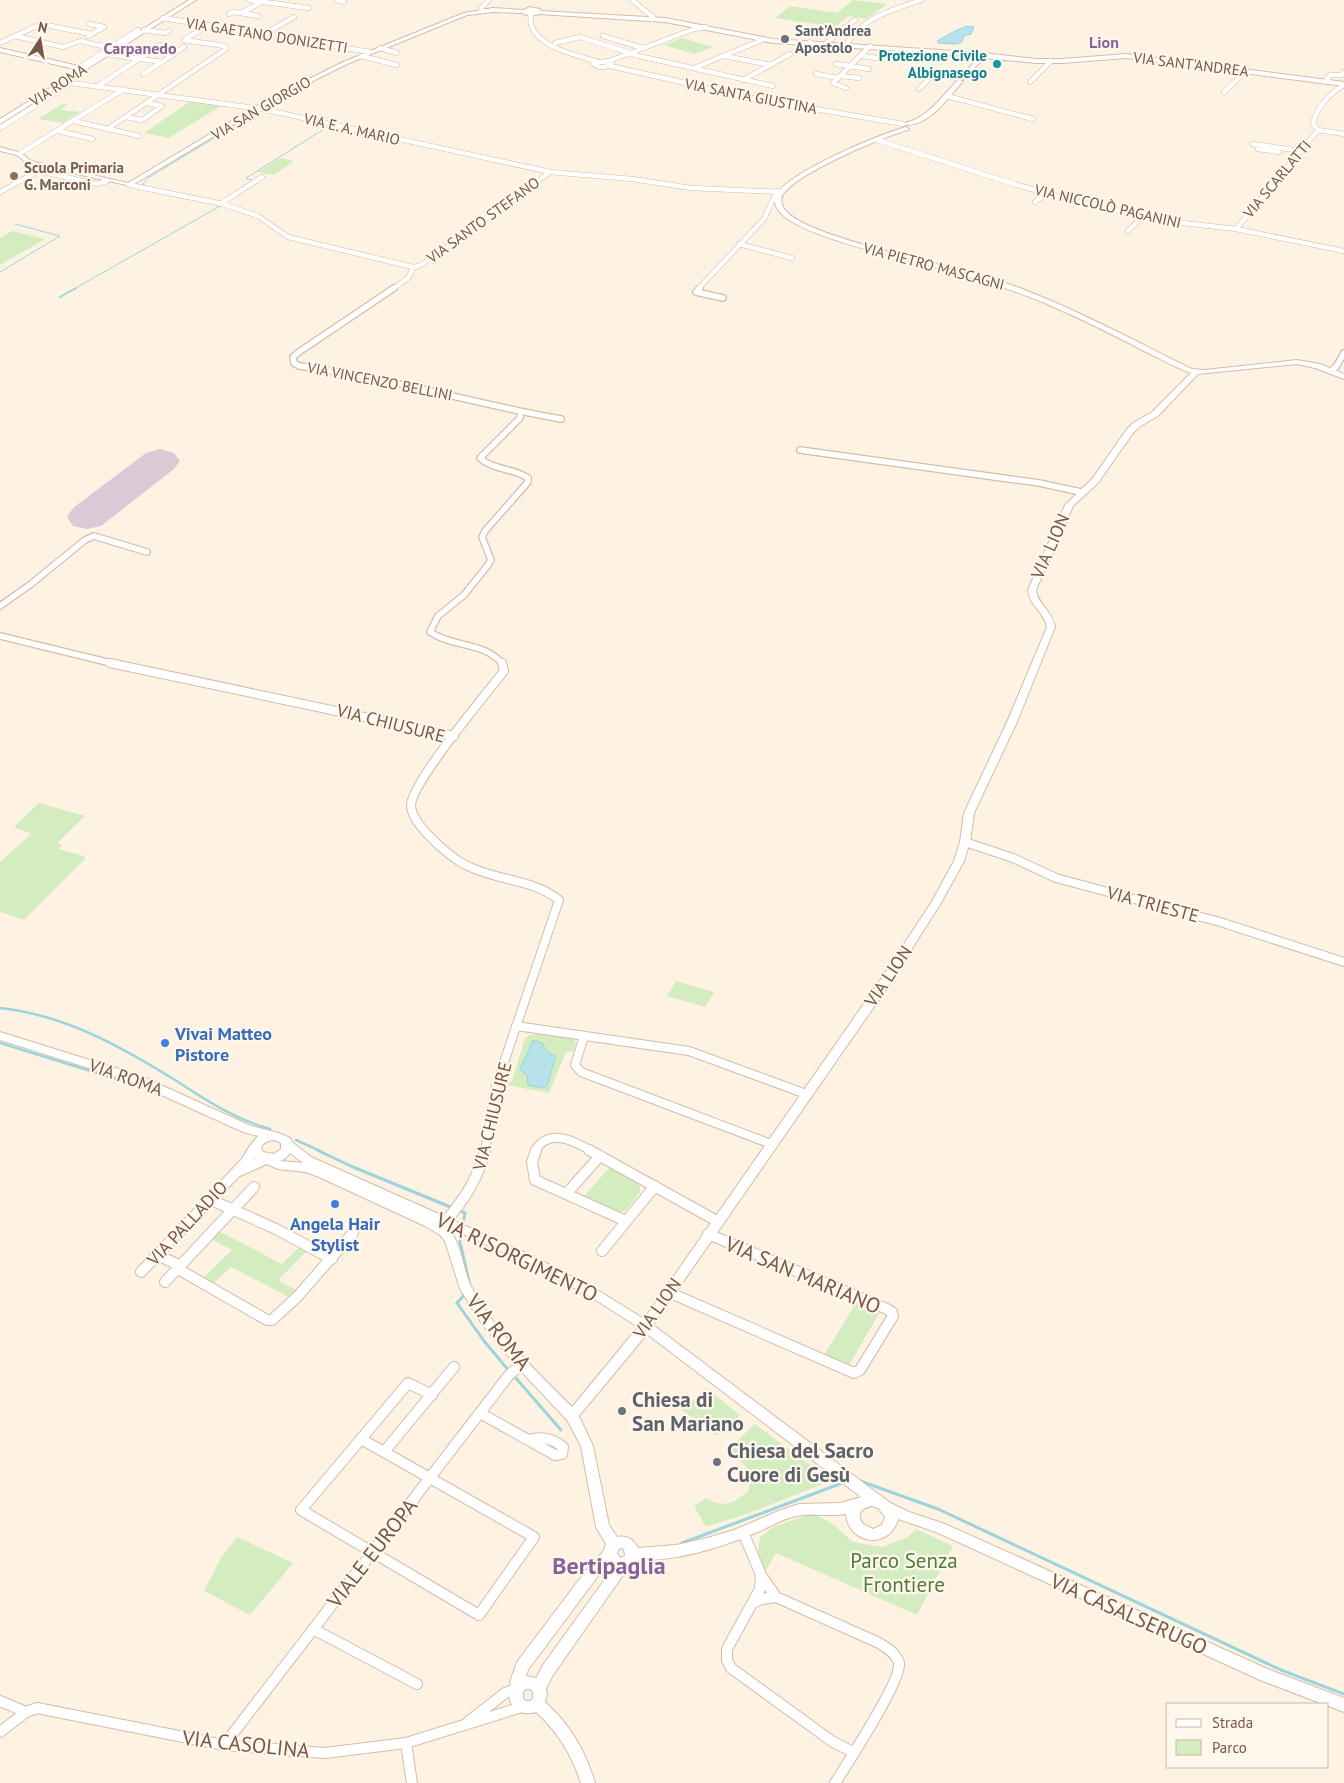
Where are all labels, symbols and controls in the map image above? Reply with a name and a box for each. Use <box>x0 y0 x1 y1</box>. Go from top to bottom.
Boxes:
street label: VIA GAETANO DONIZETTI <box>184 13 349 57</box>
north arrow <box>15 15 65 65</box>
text: N <box>36 18 49 37</box>
place label: Sant'Andrea Apostolo <box>795 21 871 57</box>
district label: Lion <box>1089 32 1119 52</box>
marker: Sant'Andrea Apostolo <box>779 33 791 45</box>
district label: Carpanedo <box>104 38 177 58</box>
place label: Protezione Civile Albignasego <box>879 46 987 82</box>
street label: VIA SANT'ANDREA <box>1131 47 1250 81</box>
marker: Protezione Civile Albignasego <box>991 58 1003 70</box>
street label: VIA ROMA <box>25 59 90 111</box>
street label: VIA SAN GIORGIO <box>207 72 314 145</box>
street label: VIA SANTA GIUSTINA <box>682 74 819 118</box>
street label: VIA E. A. MARIO <box>301 108 402 149</box>
street label: VIA SCARLATTI <box>1238 136 1315 223</box>
place label: Scuola Primaria G. Marconi <box>24 158 124 194</box>
marker: Scuola Primaria G. Marconi <box>8 170 20 182</box>
street label: VIA SANTO STEFANO <box>422 173 543 268</box>
street label: VIA NICCOLÒ PAGANINI <box>1032 180 1183 232</box>
street label: VIA PIETRO MASCAGNI <box>860 238 1007 294</box>
street label: VIA VINCENZO BELLINI <box>305 357 454 404</box>
street label: VIA LION <box>1025 510 1075 583</box>
street label: VIA CHIUSURE <box>333 698 448 748</box>
street label: VIA TRIESTE <box>1104 880 1202 927</box>
street label: VIA LION <box>859 941 917 1012</box>
place label: Vivai Matteo Pistore <box>174 1022 272 1066</box>
marker: Vivai Matteo Pistore <box>159 1037 171 1049</box>
street label: VIA ROMA <box>85 1053 167 1101</box>
street label: VIA CHIUSURE <box>467 1059 517 1174</box>
street label: VIA PALLADIO <box>141 1176 232 1271</box>
marker: Angela Hair Stylist <box>329 1198 341 1210</box>
street label: VIA RISORGIMENTO <box>431 1206 602 1308</box>
place label: Angela Hair Stylist <box>290 1212 381 1256</box>
street label: VIA SAN MARIANO <box>720 1230 885 1320</box>
street label: VIA LION <box>627 1273 686 1344</box>
street label: VIA ROMA <box>460 1287 538 1376</box>
place label: Chiesa di San Mariano <box>632 1386 744 1437</box>
marker: Chiesa di San Mariano <box>616 1405 628 1417</box>
place label: Chiesa del Sacro Cuore di Gesù <box>727 1437 874 1488</box>
marker: Chiesa del Sacro Cuore di Gesù <box>711 1456 723 1468</box>
street label: VIALE EUROPA <box>320 1492 424 1614</box>
park label: Parco Senza Frontiere <box>850 1547 958 1598</box>
district label: Bertipaglia <box>552 1550 666 1581</box>
street label: VIA CASALSERUGO <box>1045 1567 1212 1661</box>
legend <box>1166 1703 1329 1768</box>
text: Strada <box>1212 1713 1253 1732</box>
street label: VIA CASOLINA <box>180 1724 312 1764</box>
text: Parco <box>1212 1738 1247 1757</box>

